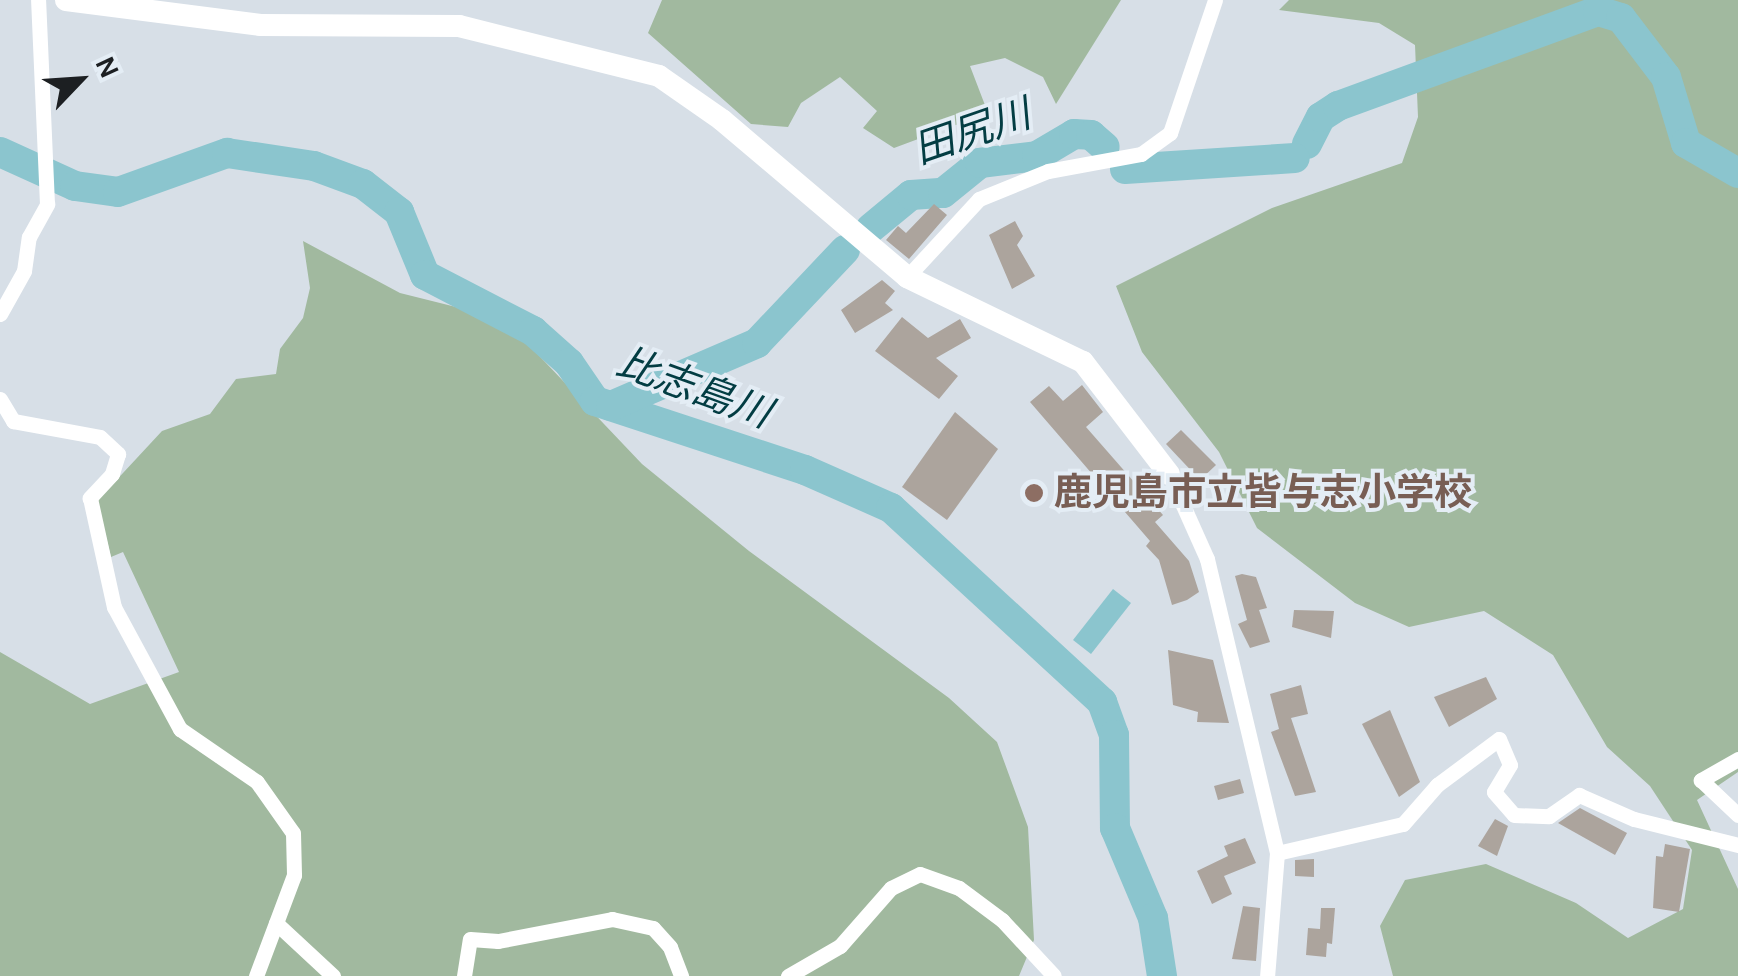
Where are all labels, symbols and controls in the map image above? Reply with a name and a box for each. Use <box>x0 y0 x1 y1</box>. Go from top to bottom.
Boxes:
north arrow <box>30 30 130 130</box>
text: N <box>88 51 127 83</box>
water label: 田尻川 <box>907 90 1037 174</box>
water label: 比志島川 <box>611 338 777 438</box>
place label: 鹿児島市立皆与志小学校 <box>1054 470 1472 516</box>
marker: 鹿児島市立皆与志小学校 <box>1023 482 1045 504</box>

